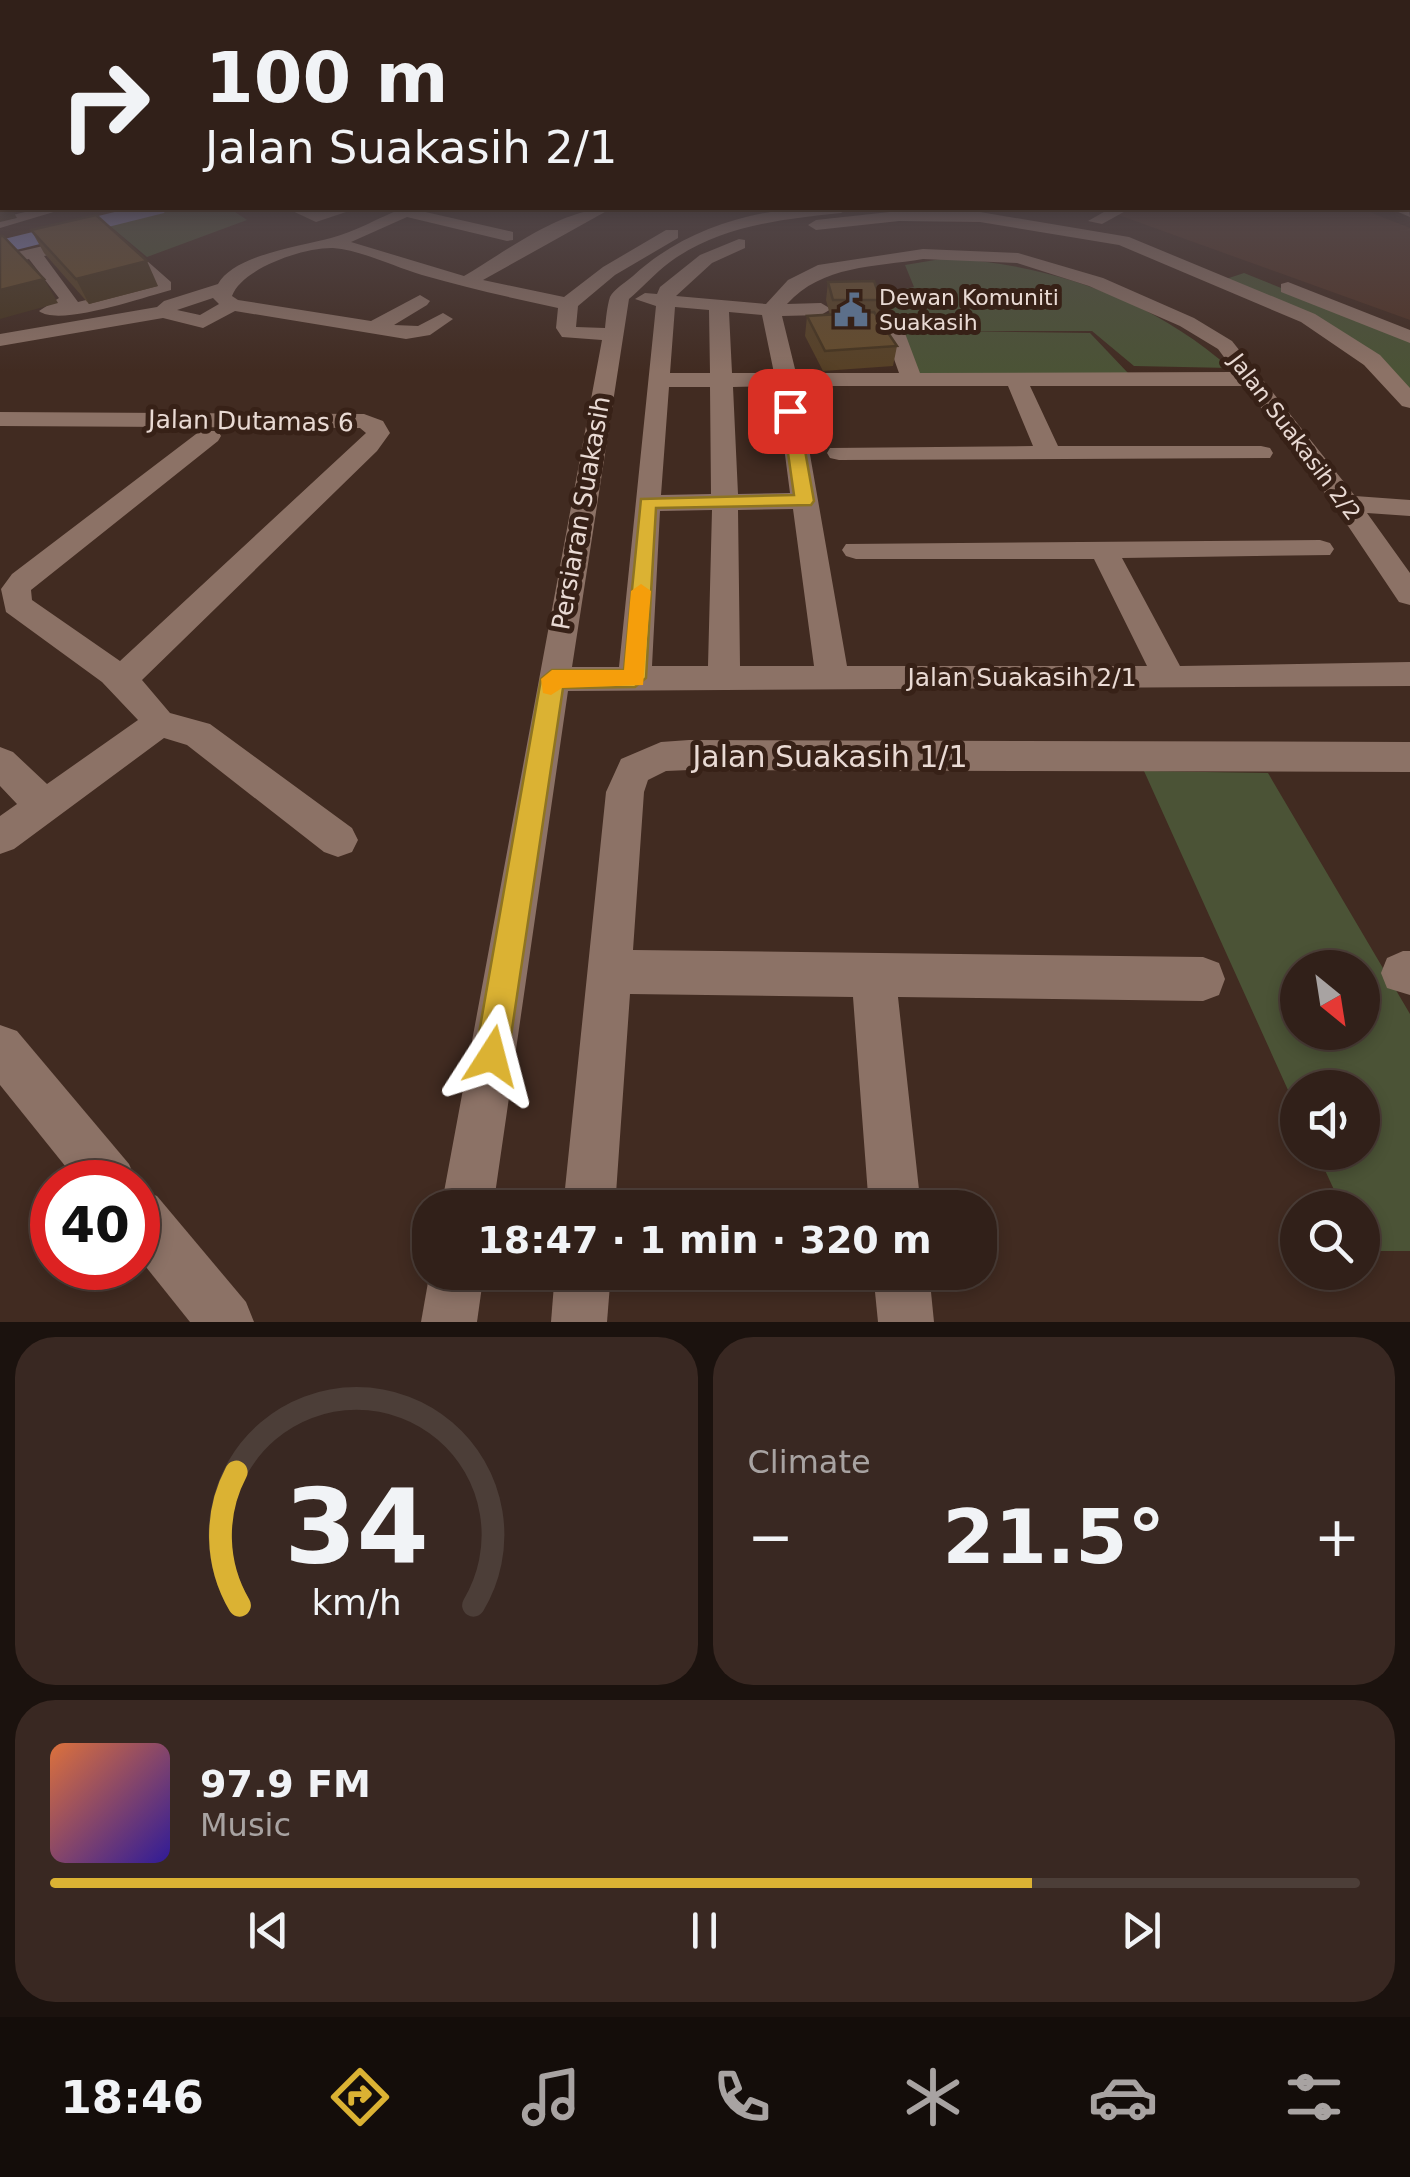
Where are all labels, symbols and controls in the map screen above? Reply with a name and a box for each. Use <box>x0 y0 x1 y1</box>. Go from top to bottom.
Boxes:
text: 100 m <box>205 37 448 119</box>
icon: right <box>40 40 170 170</box>
text: Jalan Suakasih 2/1 <box>205 121 617 174</box>
place label: Dewan Komuniti Suakasih <box>879 285 1059 335</box>
public building icon: Dewan Komuniti Suakasih <box>832 291 870 329</box>
street label: Jalan Suakasih 2/2 <box>1223 347 1366 525</box>
pin <box>748 369 833 454</box>
icon: arrive <box>763 384 818 439</box>
street label: Persiaran Suakasih <box>546 394 616 632</box>
street label: Jalan Dutamas 6 <box>146 405 354 437</box>
street label: Jalan Suakasih 2/1 <box>905 663 1137 692</box>
street label: Jalan Suakasih 1/1 <box>691 739 967 774</box>
north arrow <box>1280 950 1380 1050</box>
map controls <box>1280 950 1380 1290</box>
position arrow <box>440 1004 544 1108</box>
button: sound <box>1280 1070 1380 1170</box>
speed limit sign: 40 <box>30 1160 160 1290</box>
button: search <box>1280 1190 1380 1290</box>
text: 18:47 · 1 min · 320 m <box>477 1218 932 1262</box>
text: Climate <box>748 1443 871 1481</box>
text: 34 <box>284 1466 429 1588</box>
text: 21.5° <box>942 1493 1165 1581</box>
text: − <box>748 1505 794 1569</box>
text: + <box>1314 1505 1360 1569</box>
text: km/h <box>311 1582 401 1623</box>
text: 97.9 FM <box>200 1762 371 1806</box>
text: Music <box>200 1806 291 1844</box>
icon: previous <box>241 1903 296 1958</box>
icon: pause <box>677 1903 732 1958</box>
icon: next <box>1114 1903 1169 1958</box>
icon: directions <box>325 2062 395 2132</box>
icon: music <box>516 2062 586 2132</box>
icon: phone <box>707 2062 777 2132</box>
icon: climate <box>898 2062 968 2132</box>
icon: car <box>1088 2062 1158 2132</box>
icon: filters <box>1279 2062 1349 2132</box>
text: 18:46 <box>60 2071 204 2124</box>

